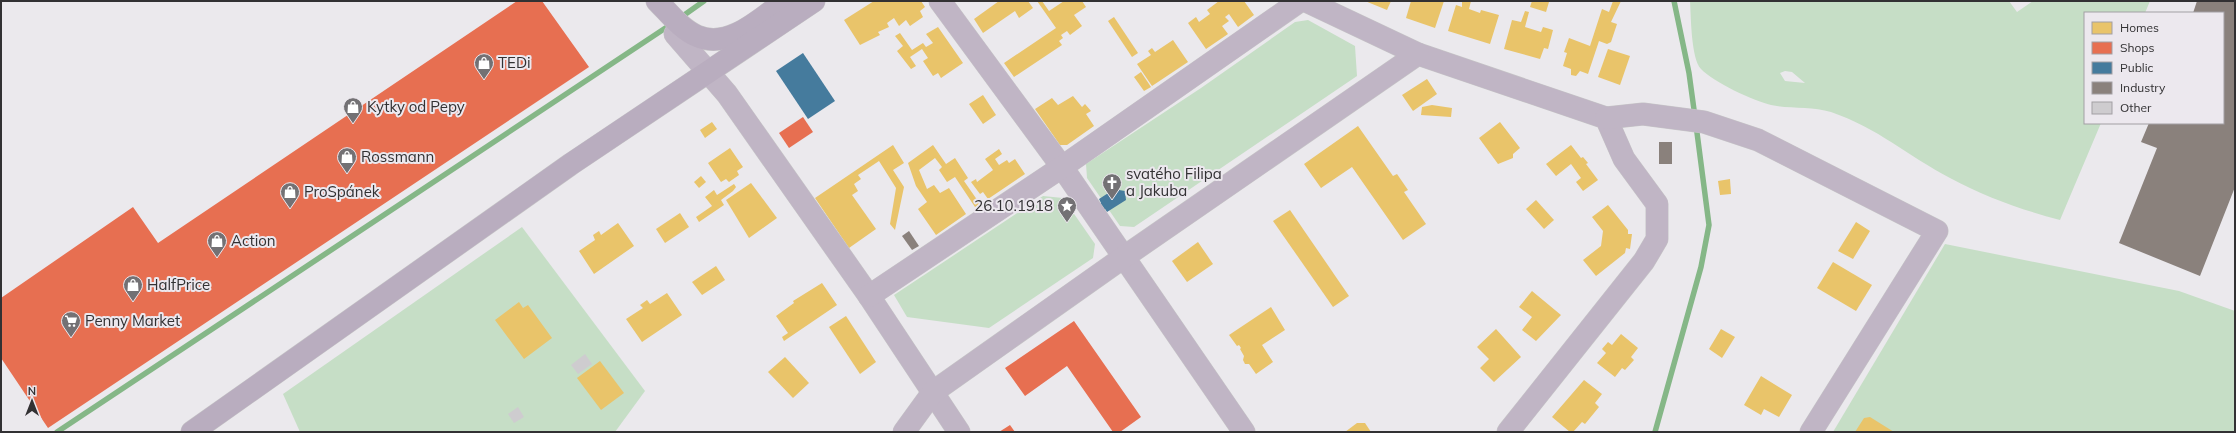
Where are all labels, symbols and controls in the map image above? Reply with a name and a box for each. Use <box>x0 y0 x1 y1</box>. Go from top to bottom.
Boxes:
legend <box>2084 12 2224 124</box>
text: Homes <box>2120 20 2159 35</box>
text: Shops <box>2120 40 2155 55</box>
shop icon: TEDi <box>473 52 495 80</box>
place label: TEDi <box>498 53 531 72</box>
text: Public <box>2120 60 2154 75</box>
text: Industry <box>2120 80 2166 95</box>
shop icon: Kytky od Pepy <box>342 96 364 124</box>
place label: Kytky od Pepy <box>367 97 465 116</box>
text: Other <box>2120 100 2152 115</box>
shop icon: Rossmann <box>336 146 358 174</box>
place label: Rossmann <box>361 147 434 166</box>
place label: svatého Filipa a Jakuba <box>1126 164 1222 200</box>
church icon: svatého Filipa a Jakuba <box>1101 172 1123 200</box>
shop icon: ProSpánek <box>279 181 301 209</box>
place label: ProSpánek <box>304 182 380 201</box>
place icon: 26.10.1918 <box>1056 195 1078 223</box>
place label: 26.10.1918 <box>974 196 1053 215</box>
shop icon: Action <box>206 230 228 258</box>
place label: Action <box>231 231 276 250</box>
shop icon: HalfPrice <box>122 274 144 302</box>
place label: HalfPrice <box>147 275 210 294</box>
supermarket icon: Penny Market <box>60 310 82 338</box>
place label: Penny Market <box>85 311 180 330</box>
north arrow <box>12 381 52 421</box>
text: N <box>28 384 36 398</box>

